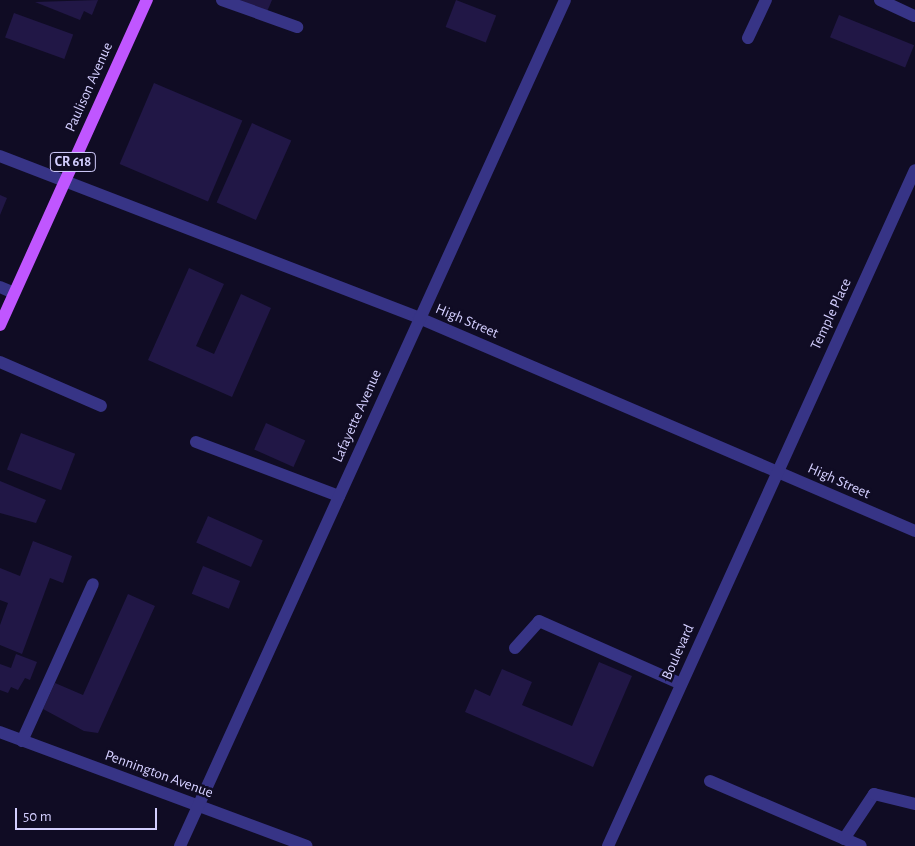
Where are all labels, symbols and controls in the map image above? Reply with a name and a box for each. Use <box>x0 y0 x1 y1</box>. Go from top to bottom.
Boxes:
street label: Paulison Avenue <box>61 39 117 135</box>
road number: CR 618 <box>49 150 97 173</box>
street label: Temple Place <box>807 275 855 353</box>
street label: High Street <box>433 300 501 342</box>
street label: Lafayette Avenue <box>328 367 386 465</box>
street label: High Street <box>805 459 873 503</box>
street label: Boulevard <box>658 621 698 683</box>
street label: Pennington Avenue <box>102 746 216 802</box>
scale bar <box>18 798 160 830</box>
text: 50 m <box>23 809 52 824</box>

